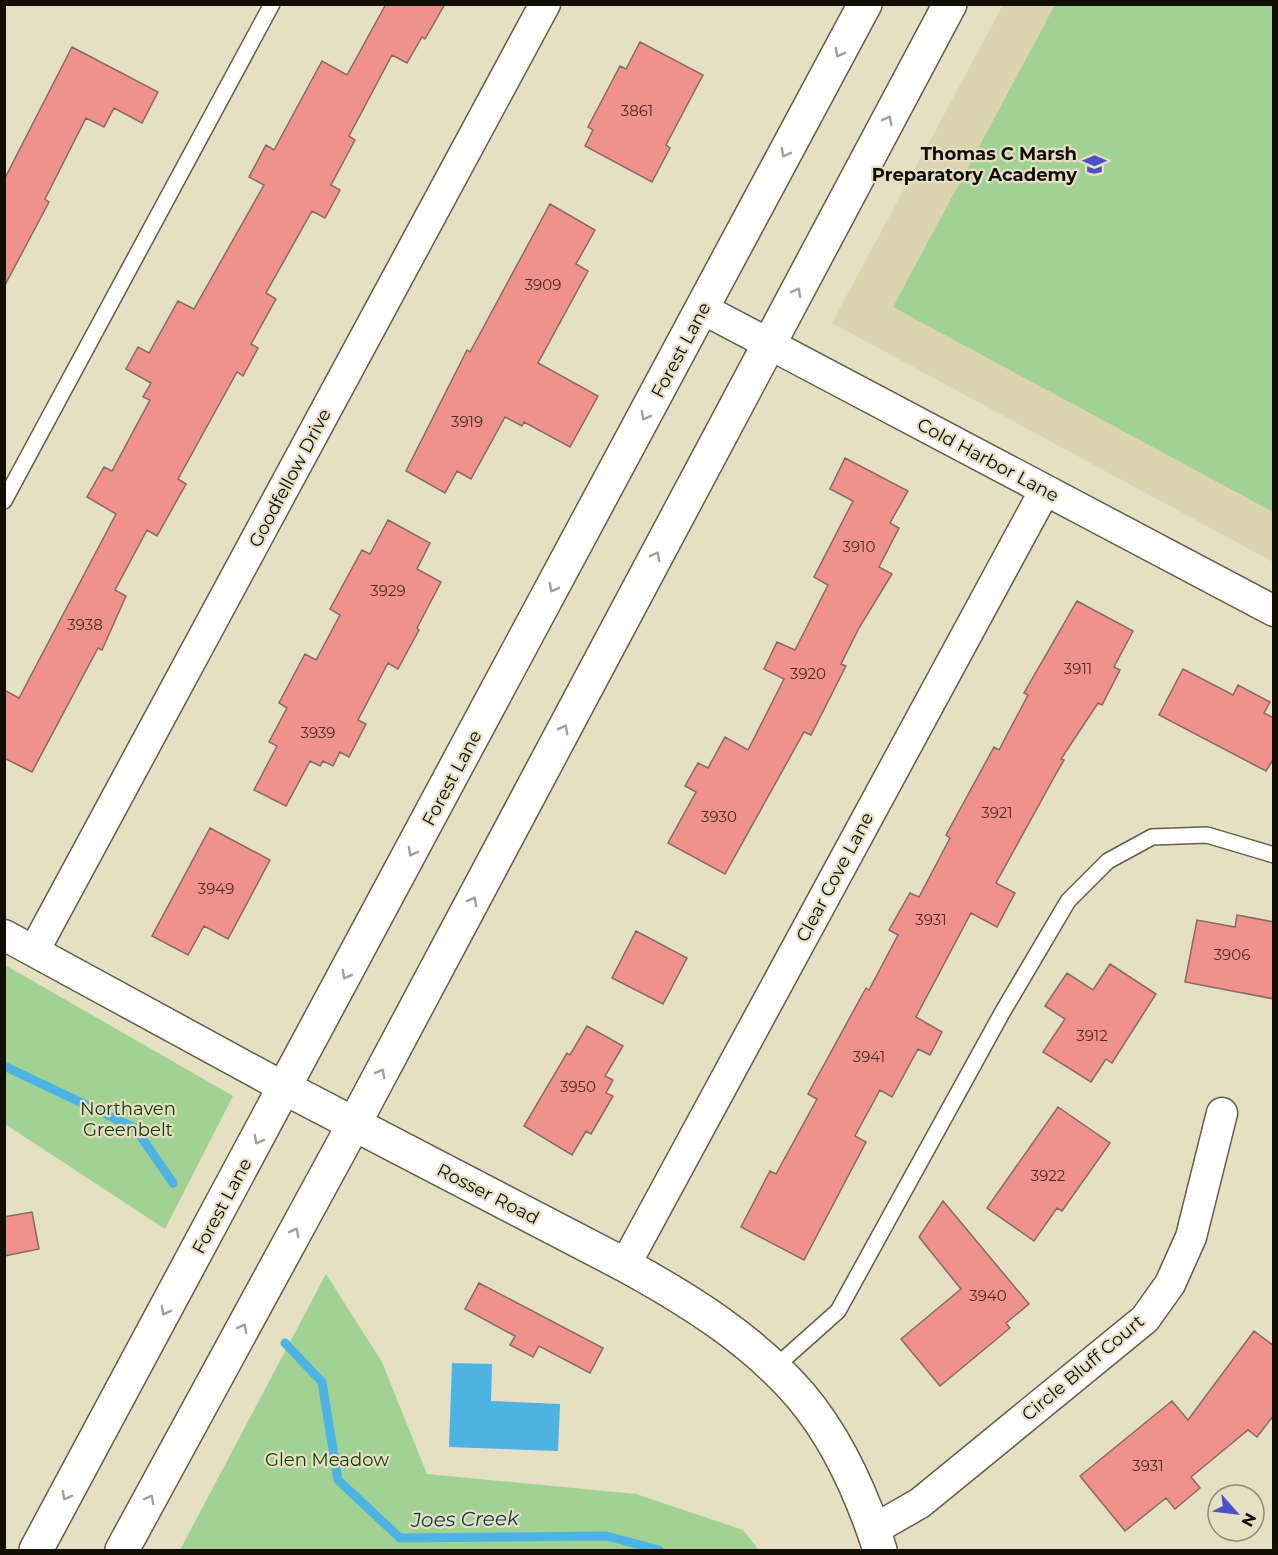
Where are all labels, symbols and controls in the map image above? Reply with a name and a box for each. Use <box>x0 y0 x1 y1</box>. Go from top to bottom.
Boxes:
one-way arrow <box>835 47 846 57</box>
house number: 3861 <box>621 101 653 120</box>
one-way arrow <box>881 116 892 127</box>
place label: Thomas C Marsh Preparatory Academy <box>872 143 1077 186</box>
one-way arrow <box>781 147 793 158</box>
school or university icon: Thomas C Marsh Preparatory Academy <box>1082 151 1108 177</box>
house number: 3909 <box>525 275 561 294</box>
one-way arrow <box>790 288 801 299</box>
street label: Forest Lane <box>647 298 715 402</box>
street label: Goodfellow Drive <box>244 405 336 551</box>
one-way arrow <box>641 410 652 420</box>
house number: 3919 <box>451 412 483 431</box>
street label: Cold Harbor Lane <box>913 413 1063 507</box>
house number: 3910 <box>843 537 876 556</box>
one-way arrow <box>649 552 660 563</box>
house number: 3929 <box>370 581 406 600</box>
one-way arrow <box>549 582 560 592</box>
house number: 3938 <box>67 615 103 634</box>
house number: 3911 <box>1064 659 1092 678</box>
house number: 3920 <box>790 664 826 683</box>
house number: 3939 <box>300 723 336 742</box>
one-way arrow <box>557 724 568 735</box>
street label: Forest Lane <box>418 726 486 830</box>
house number: 3921 <box>981 803 1013 822</box>
house number: 3930 <box>701 807 737 826</box>
street label: Clear Cove Lane <box>792 808 878 946</box>
one-way arrow <box>408 846 419 857</box>
house number: 3949 <box>198 879 234 898</box>
one-way arrow <box>466 896 477 907</box>
house number: 3931 <box>915 910 947 929</box>
house number: 3906 <box>1214 945 1250 964</box>
one-way arrow <box>342 969 353 980</box>
house number: 3912 <box>1076 1026 1108 1045</box>
house number: 3941 <box>853 1047 885 1066</box>
one-way arrow <box>374 1069 385 1079</box>
house number: 3950 <box>560 1077 596 1096</box>
park label: Northaven Greenbelt <box>80 1098 176 1141</box>
one-way arrow <box>254 1134 265 1144</box>
street label: Forest Lane <box>188 1154 256 1258</box>
street label: Rosser Road <box>433 1159 543 1229</box>
house number: 3922 <box>1031 1166 1065 1185</box>
one-way arrow <box>288 1228 299 1238</box>
house number: 3940 <box>969 1286 1007 1305</box>
one-way arrow <box>161 1305 172 1316</box>
street label: Circle Bluff Court <box>1017 1310 1149 1426</box>
one-way arrow <box>236 1323 247 1334</box>
park label: Glen Meadow <box>265 1449 389 1471</box>
house number: 3931 <box>1132 1456 1164 1475</box>
north arrow <box>1206 1483 1266 1543</box>
one-way arrow <box>62 1489 73 1500</box>
one-way arrow <box>143 1495 154 1505</box>
water label: Joes Creek <box>410 1506 520 1532</box>
text: N <box>1237 1510 1260 1530</box>

